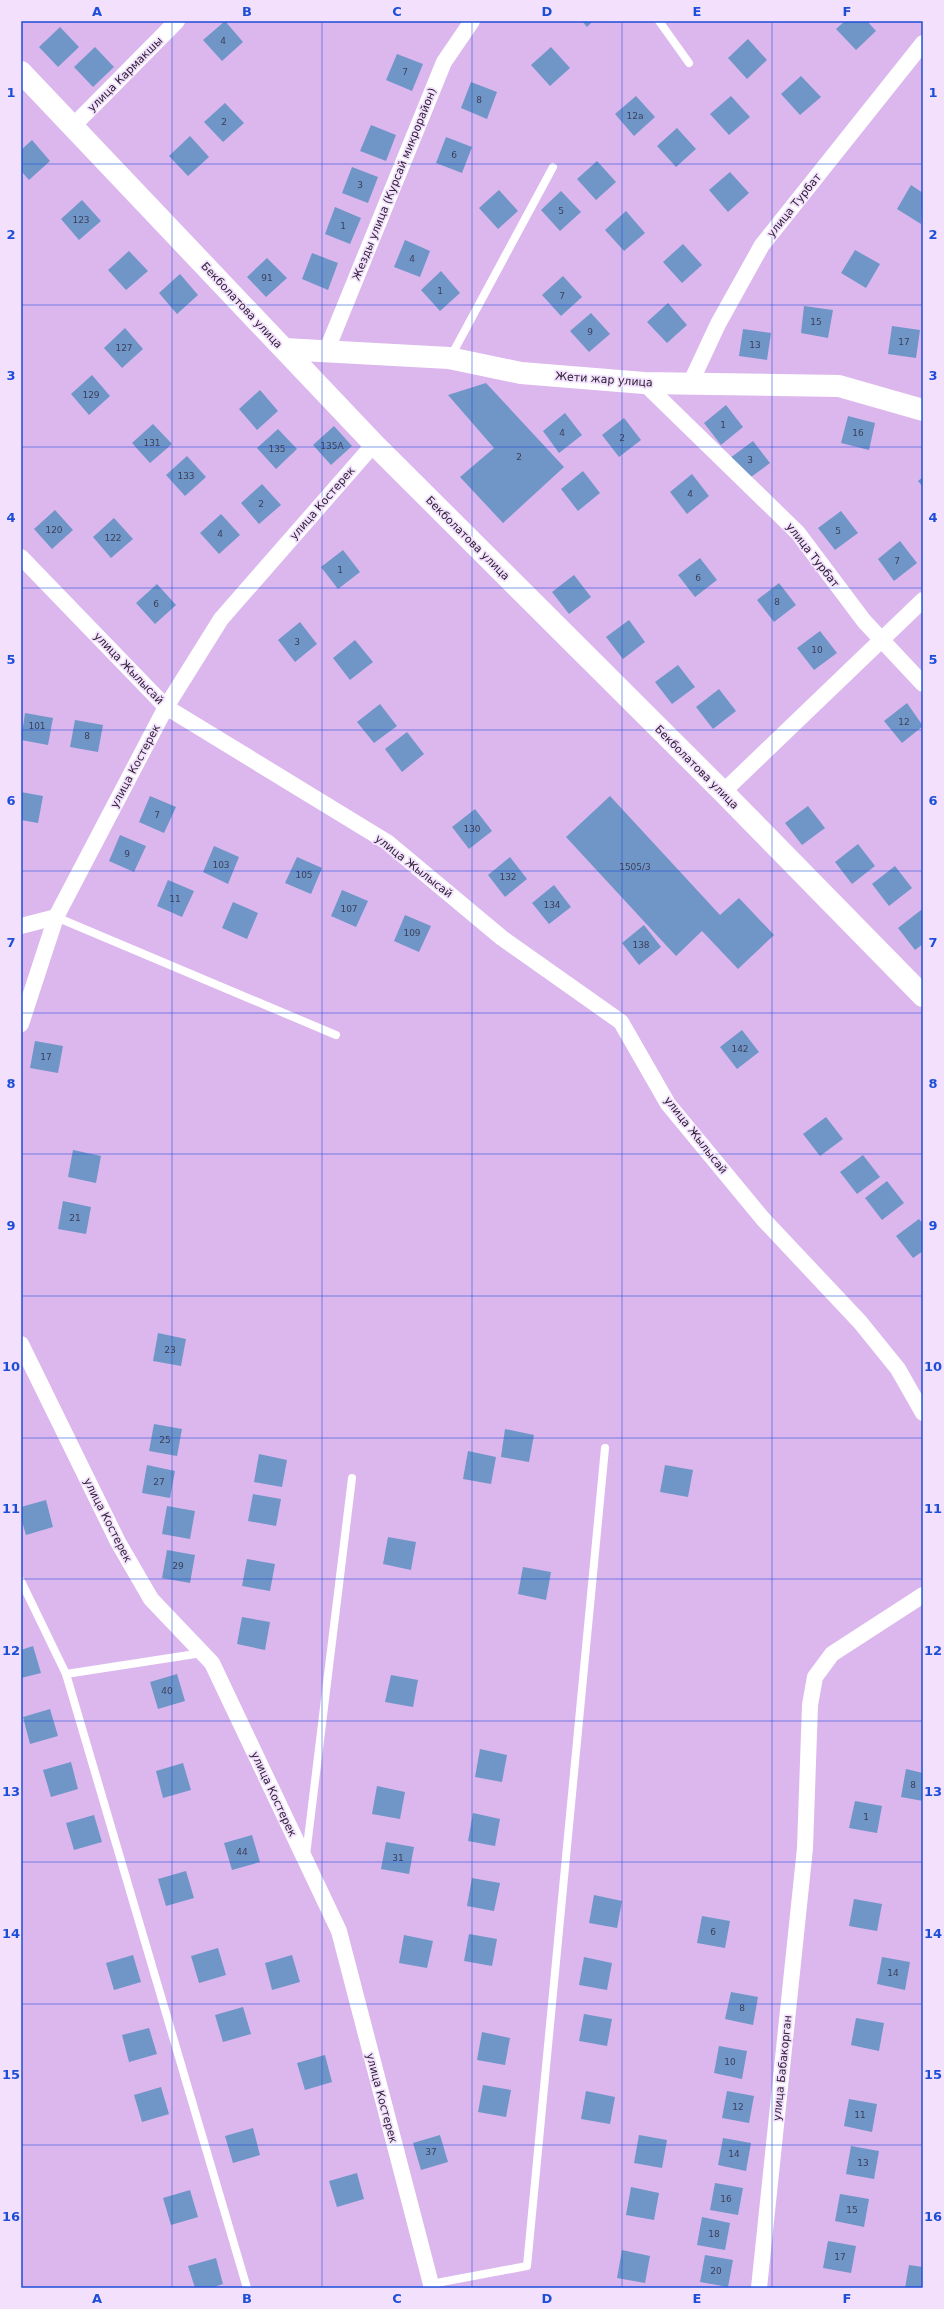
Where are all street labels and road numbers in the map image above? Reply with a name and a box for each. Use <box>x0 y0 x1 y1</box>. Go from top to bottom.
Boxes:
street label: улица Кармакшы <box>85 34 165 114</box>
street label: Жезды улица (Курсай микрорайон) <box>350 86 439 282</box>
street label: улица Турбат <box>765 170 825 240</box>
street label: Бекболатова улица <box>198 260 285 351</box>
street label: Жети жар улица <box>555 370 653 389</box>
street label: улица Костерек <box>287 464 358 543</box>
street label: Бекболатова улица <box>423 494 512 583</box>
street label: улица Турбат <box>783 520 842 591</box>
street label: улица Жылысай <box>91 630 166 707</box>
street label: улица Костерек <box>108 722 163 810</box>
street label: Бекболатова улица <box>652 723 741 812</box>
street label: улица Жылысай <box>372 832 455 901</box>
street label: улица Жылысай <box>661 1094 730 1177</box>
street label: улица Костерек <box>81 1476 135 1565</box>
street label: улица Костерек <box>248 1750 299 1839</box>
street label: улица Бабакорган <box>770 2015 795 2122</box>
street label: улица Костерек <box>363 2052 400 2145</box>

